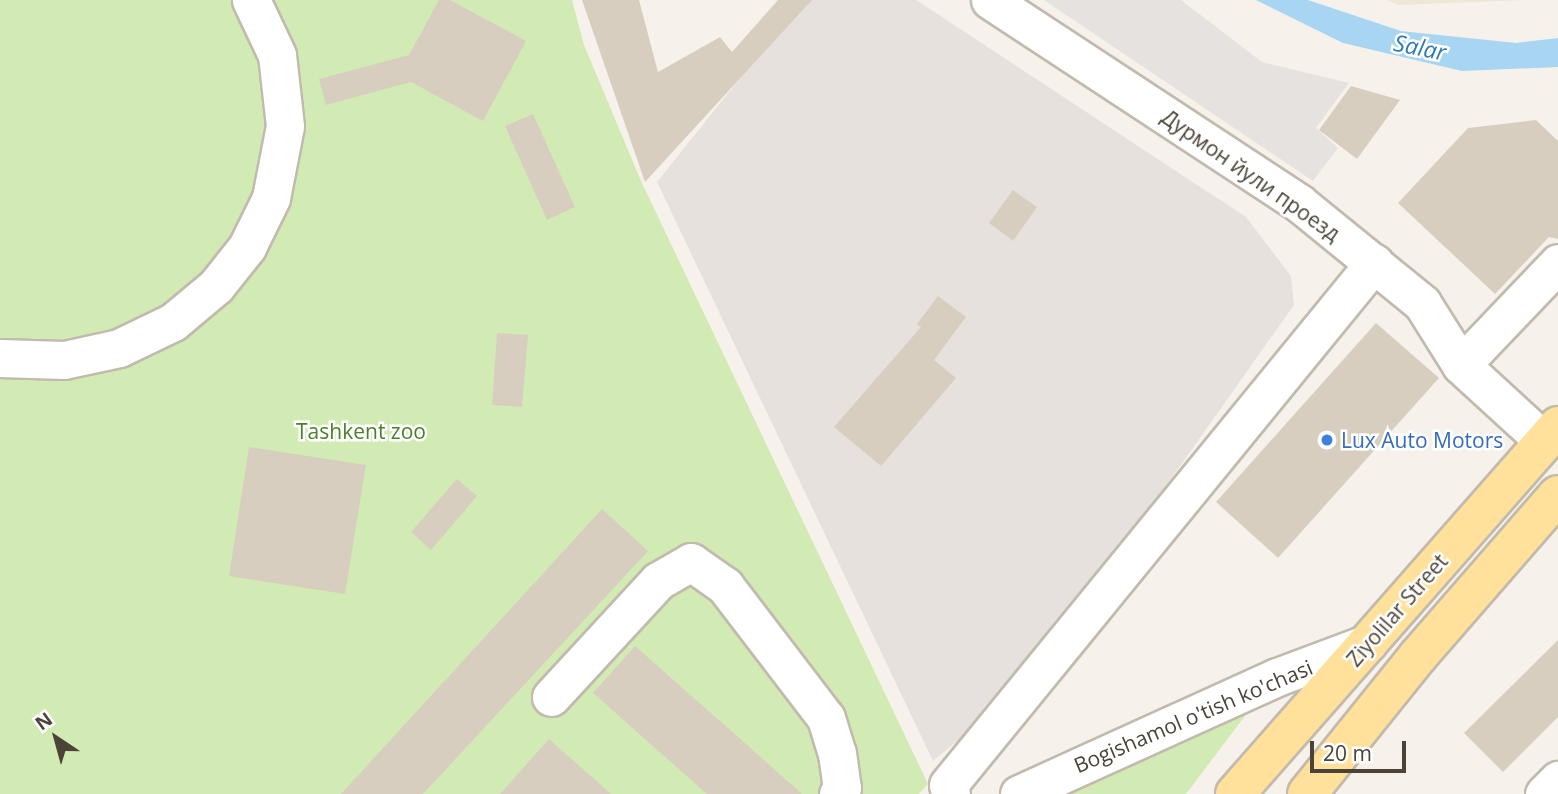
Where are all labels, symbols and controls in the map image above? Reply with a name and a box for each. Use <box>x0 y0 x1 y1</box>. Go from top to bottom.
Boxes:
water label: Salar <box>1392 28 1448 66</box>
street label: Дурмон йули проезд <box>1157 104 1345 246</box>
park label: Tashkent zoo <box>296 418 426 444</box>
place label: Lux Auto Motors <box>1341 427 1503 453</box>
marker: Lux Auto Motors <box>1319 432 1335 448</box>
street label: Ziyolilar Street <box>1341 549 1453 671</box>
street label: Bogishamol o'tish ko'chasi <box>1070 654 1316 778</box>
north arrow <box>21 703 91 773</box>
text: N <box>30 706 58 736</box>
scale bar <box>1313 728 1409 772</box>
text: 20 m <box>1323 739 1372 767</box>

